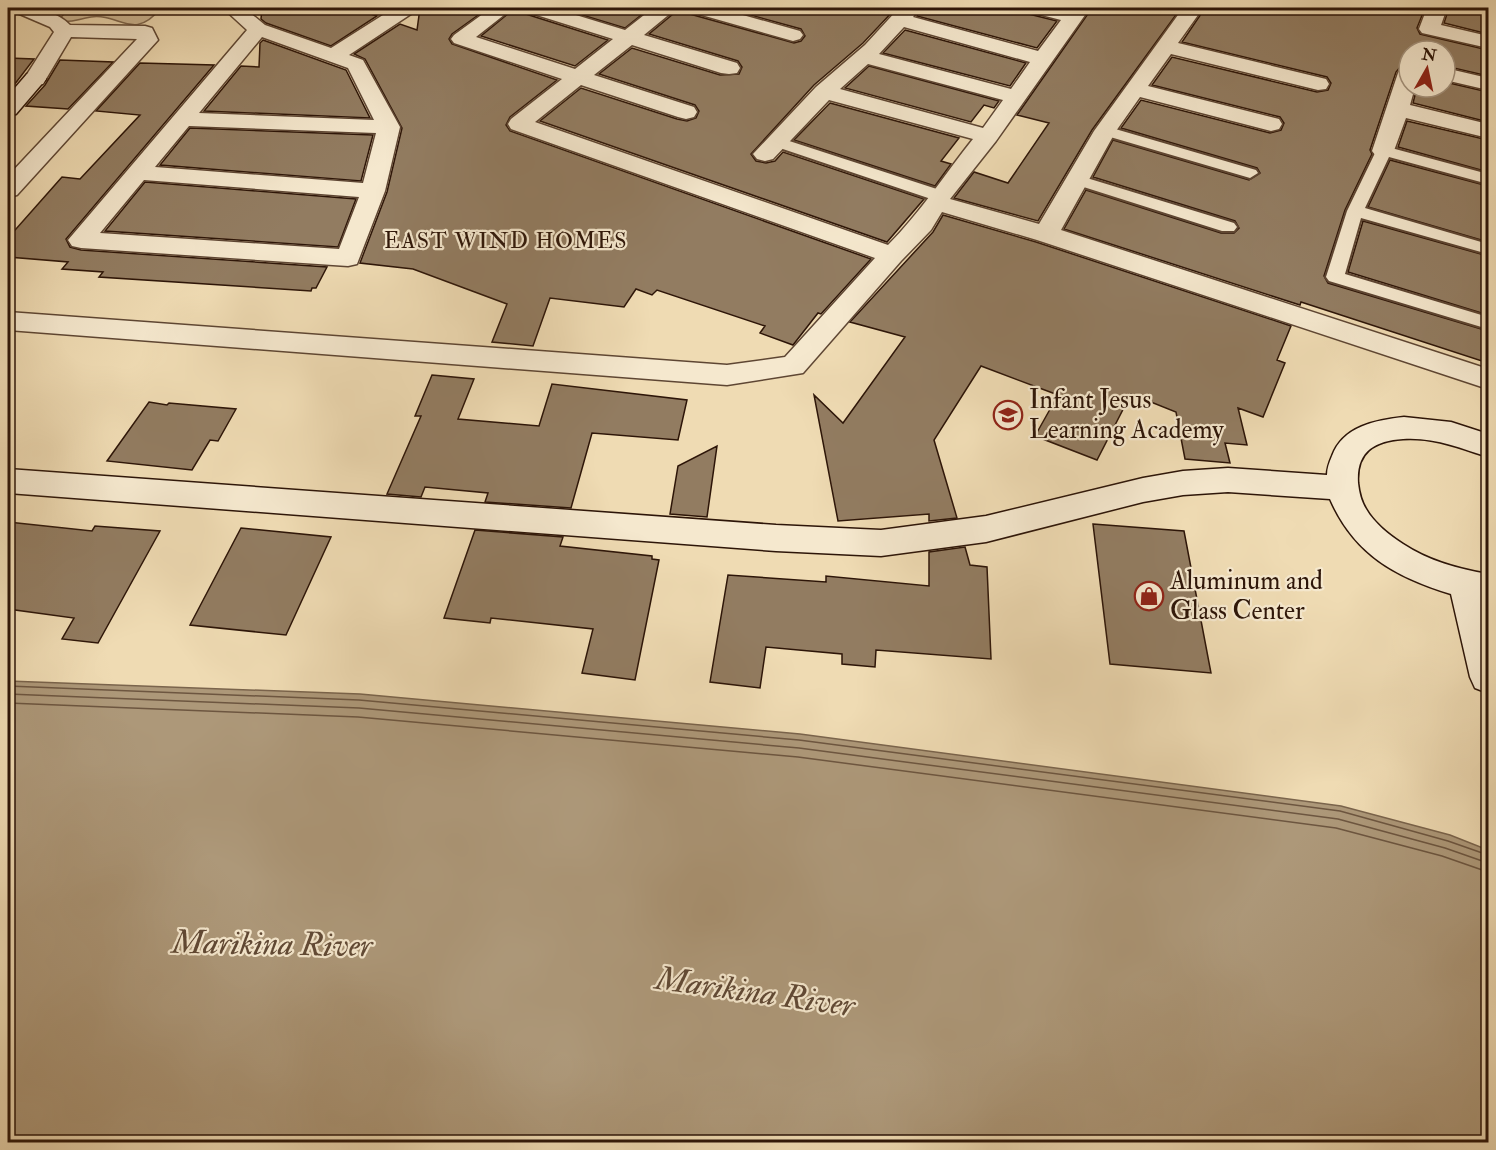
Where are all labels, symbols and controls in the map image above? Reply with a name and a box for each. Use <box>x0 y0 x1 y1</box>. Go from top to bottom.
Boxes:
north arrow <box>1397 39 1457 99</box>
text: N <box>1420 44 1438 66</box>
district label: EAST WIND HOMES <box>384 227 628 255</box>
place label: Infant Jesus Learning Academy <box>1029 384 1224 446</box>
school or university icon: Infant Jesus Learning Academy <box>992 399 1024 431</box>
place label: Aluminum and Glass Center <box>1169 565 1323 627</box>
shop icon: Aluminum and Glass Center <box>1133 580 1165 612</box>
water label: Marikina River <box>169 922 374 966</box>
water label: Marikina River <box>651 957 859 1026</box>

